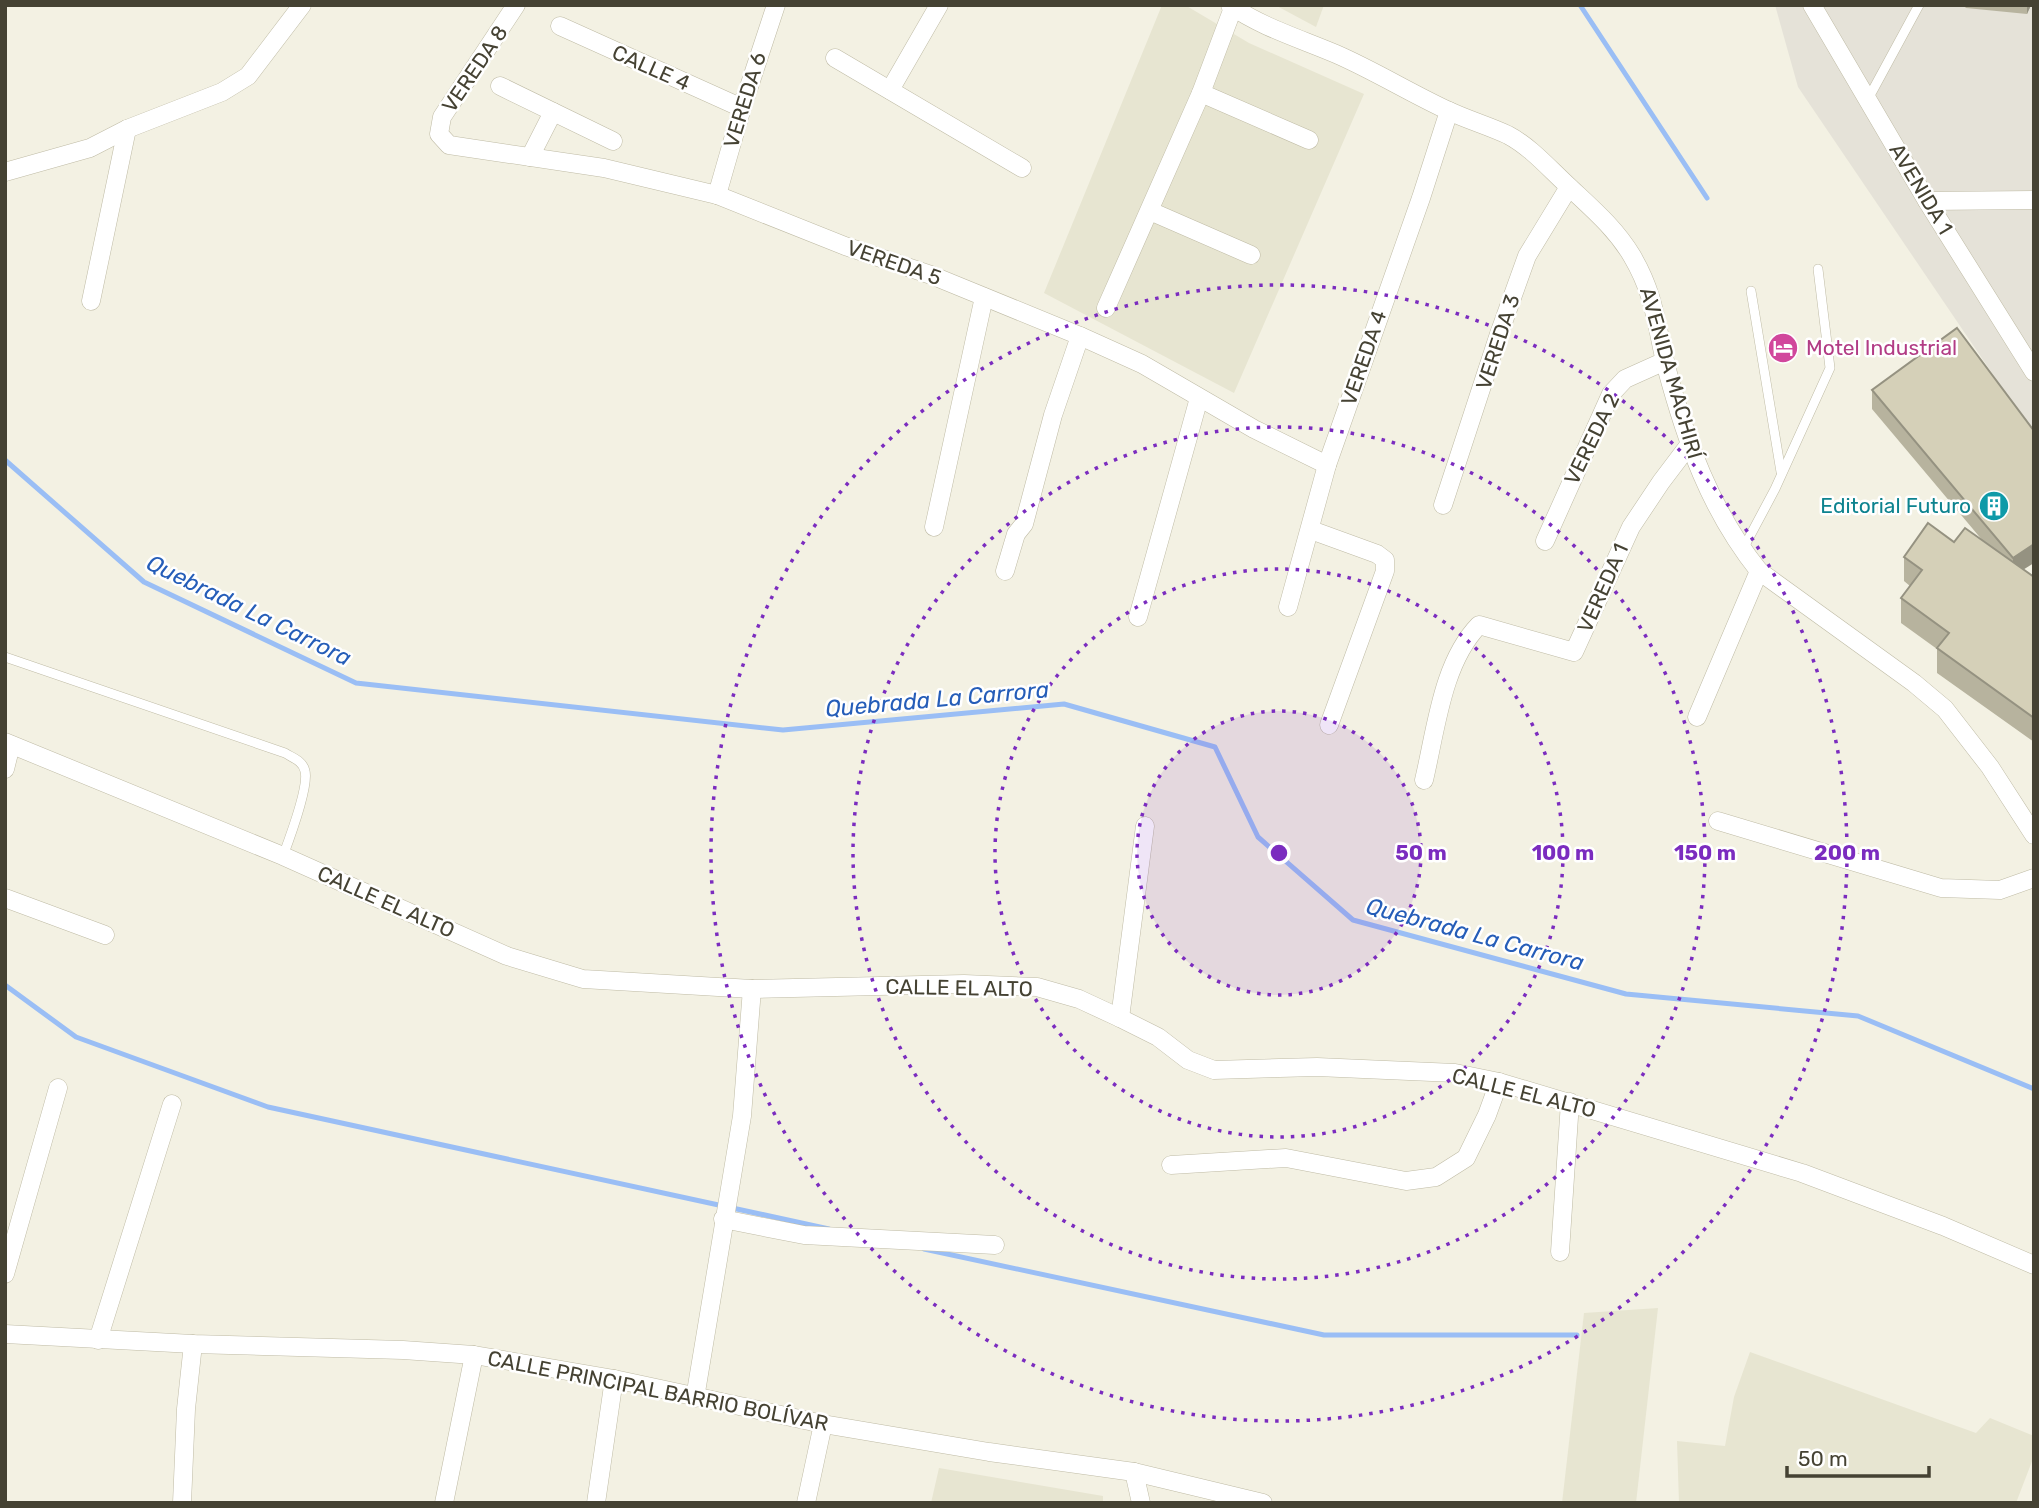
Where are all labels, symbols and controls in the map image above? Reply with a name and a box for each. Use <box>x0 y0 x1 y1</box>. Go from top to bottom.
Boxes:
street label: VEREDA 8 <box>436 21 513 117</box>
street label: CALLE 4 <box>608 39 694 96</box>
street label: VEREDA 6 <box>718 49 771 151</box>
street label: AVENIDA 1 <box>1885 139 1958 239</box>
street label: VEREDA 5 <box>844 235 945 290</box>
street label: AVENIDA MACHIRÍ <box>1635 284 1708 463</box>
street label: VEREDA 3 <box>1470 291 1525 393</box>
street label: VEREDA 4 <box>1336 307 1391 409</box>
hotel icon: Motel Industrial <box>1766 331 1800 365</box>
place label: Motel Industrial <box>1806 335 1957 360</box>
street label: VEREDA 2 <box>1559 389 1624 488</box>
building icon: Editorial Futuro <box>1977 489 2011 523</box>
place label: Editorial Futuro <box>1820 493 1971 518</box>
street label: VEREDA 1 <box>1572 539 1633 636</box>
water label: Quebrada La Carrora <box>142 548 356 672</box>
water label: Quebrada La Carrora <box>824 675 1050 723</box>
text: 50 m <box>1395 840 1447 865</box>
text: 100 m <box>1532 840 1594 865</box>
text: 150 m <box>1674 840 1736 865</box>
text: 200 m <box>1814 840 1880 865</box>
centre of rings <box>1267 841 1291 865</box>
street label: CALLE EL ALTO <box>314 860 459 943</box>
water label: Quebrada La Carrora <box>1363 891 1587 977</box>
street label: CALLE EL ALTO <box>885 974 1033 1001</box>
street label: CALLE EL ALTO <box>1450 1063 1599 1122</box>
street label: CALLE PRINCIPAL BARRIO BOLÍVAR <box>486 1345 831 1436</box>
scale bar <box>1787 1434 1929 1478</box>
text: 50 m <box>1798 1446 1848 1471</box>

